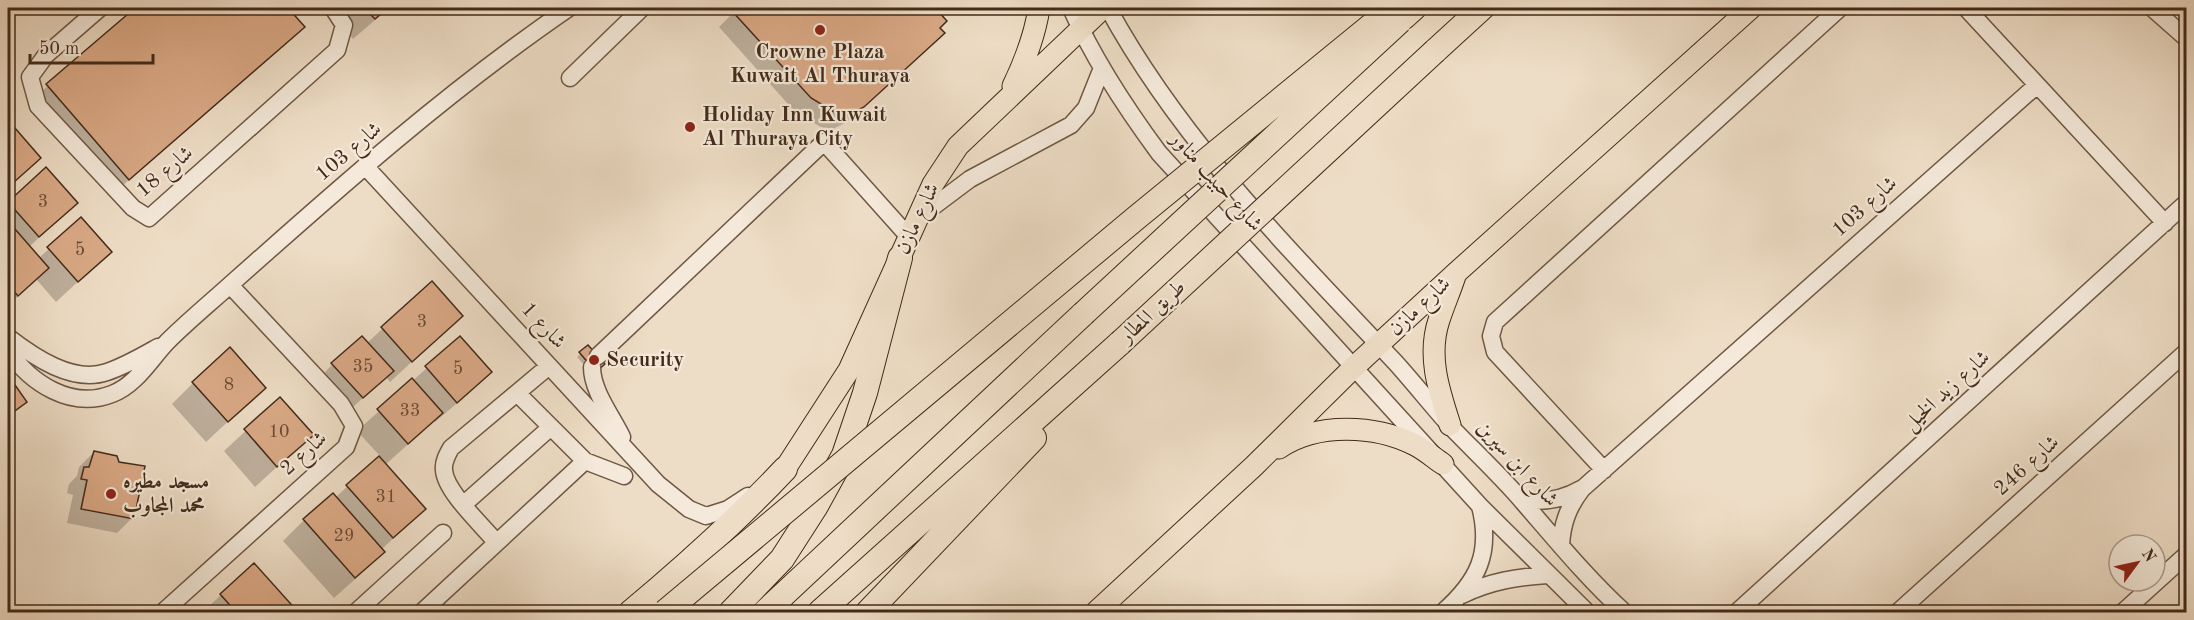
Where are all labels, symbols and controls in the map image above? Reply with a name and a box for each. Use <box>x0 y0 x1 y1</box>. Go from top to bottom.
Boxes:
marker: Crowne Plaza Kuwait Al Thuraya <box>813 23 827 37</box>
scale bar <box>30 27 153 65</box>
text: 50 m <box>39 40 79 58</box>
place label: Crowne Plaza Kuwait Al Thuraya <box>730 42 910 87</box>
place label: Holiday Inn Kuwait Al Thuraya City <box>702 105 887 150</box>
street label: شارع 103 <box>312 119 390 190</box>
marker: Holiday Inn Kuwait Al Thuraya City <box>683 120 697 134</box>
street label: شارع حبيب مناور <box>1160 127 1266 240</box>
street label: شارع 18 <box>133 143 201 206</box>
street label: شارع 103 <box>1829 173 1905 246</box>
street label: شارع مازن <box>892 180 949 260</box>
house number: 3 <box>38 193 48 211</box>
house number: 5 <box>75 241 85 259</box>
street label: شارع مازن <box>1385 274 1459 345</box>
street label: طريق المطار <box>1115 277 1190 349</box>
street label: شارع 1 <box>512 299 569 357</box>
house number: 3 <box>417 313 427 331</box>
street label: شارع زيد الخيل <box>1900 347 1998 440</box>
place label: Security <box>606 350 684 371</box>
marker: Security <box>587 353 601 367</box>
house number: 35 <box>353 358 373 376</box>
house number: 5 <box>453 360 463 378</box>
house number: 8 <box>224 376 234 394</box>
house number: 33 <box>400 402 420 420</box>
street label: شارع ابن سيرين <box>1468 417 1562 515</box>
house number: 10 <box>269 423 289 441</box>
street label: شارع 2 <box>277 428 335 485</box>
street label: شارع 246 <box>1991 432 2067 505</box>
place label: مسجد مطيره محمد المجاوب <box>123 472 209 518</box>
marker: مسجد مطيره محمد المجاوب <box>104 487 118 501</box>
house number: 31 <box>376 488 396 506</box>
house number: 29 <box>334 527 354 545</box>
north arrow <box>2107 533 2167 593</box>
text: N <box>2138 546 2158 566</box>

